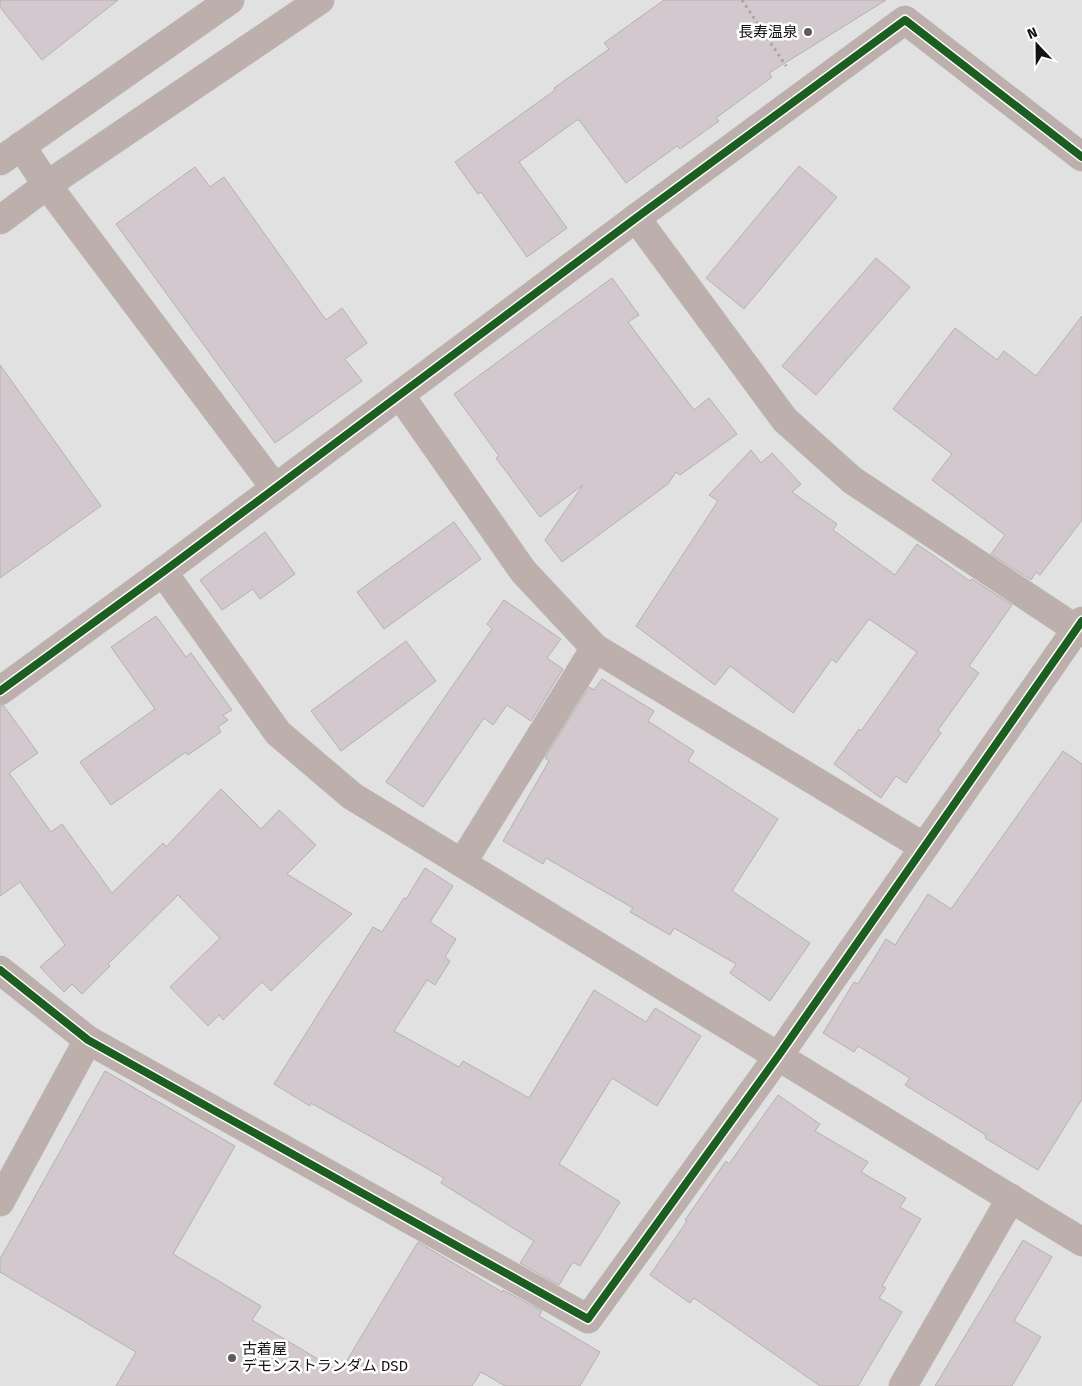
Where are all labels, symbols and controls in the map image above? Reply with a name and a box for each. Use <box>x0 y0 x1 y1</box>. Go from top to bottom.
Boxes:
north arrow <box>1012 20 1062 70</box>
place label: 長寿温泉 <box>738 23 798 41</box>
text: N <box>1025 24 1040 43</box>
marker: 長寿温泉 <box>802 26 814 38</box>
place label: 古着屋 デモンストランダム DSD <box>242 1340 408 1375</box>
marker: 古着屋 デモンストランダム DSD <box>226 1352 238 1364</box>

